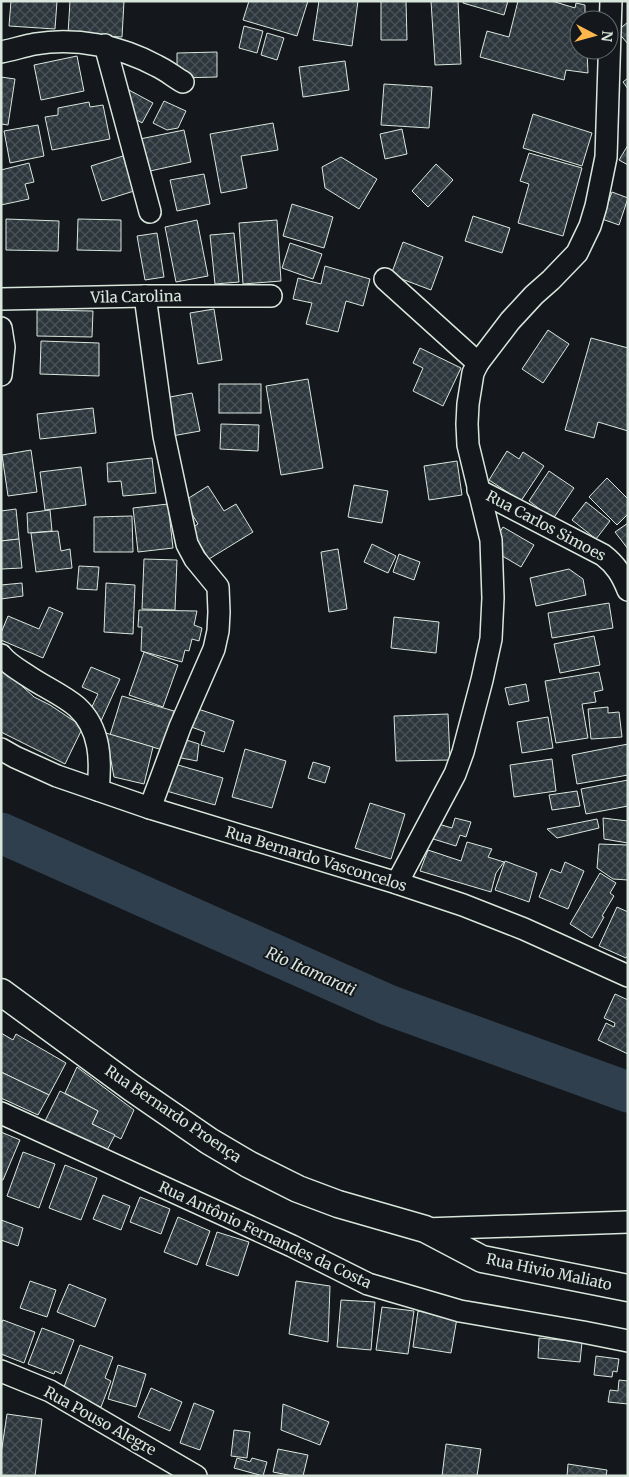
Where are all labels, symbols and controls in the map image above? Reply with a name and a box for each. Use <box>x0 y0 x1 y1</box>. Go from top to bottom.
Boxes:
north arrow <box>569 10 619 60</box>
text: N <box>597 30 616 43</box>
street label: Vila Carolina <box>89 286 182 307</box>
street label: Rua Carlos Simoes <box>483 486 609 565</box>
street label: Rua Bernardo Vasconcelos <box>223 822 409 895</box>
water label: Rio Itamarati <box>263 942 359 1000</box>
street label: Rua Bernardo Proença <box>101 1061 245 1166</box>
street label: Rua Antônio Fernandes da Costa <box>156 1177 375 1292</box>
street label: Rua Hivio Maliato <box>484 1249 614 1294</box>
street label: Rua Pouso Alegre <box>41 1382 160 1459</box>

